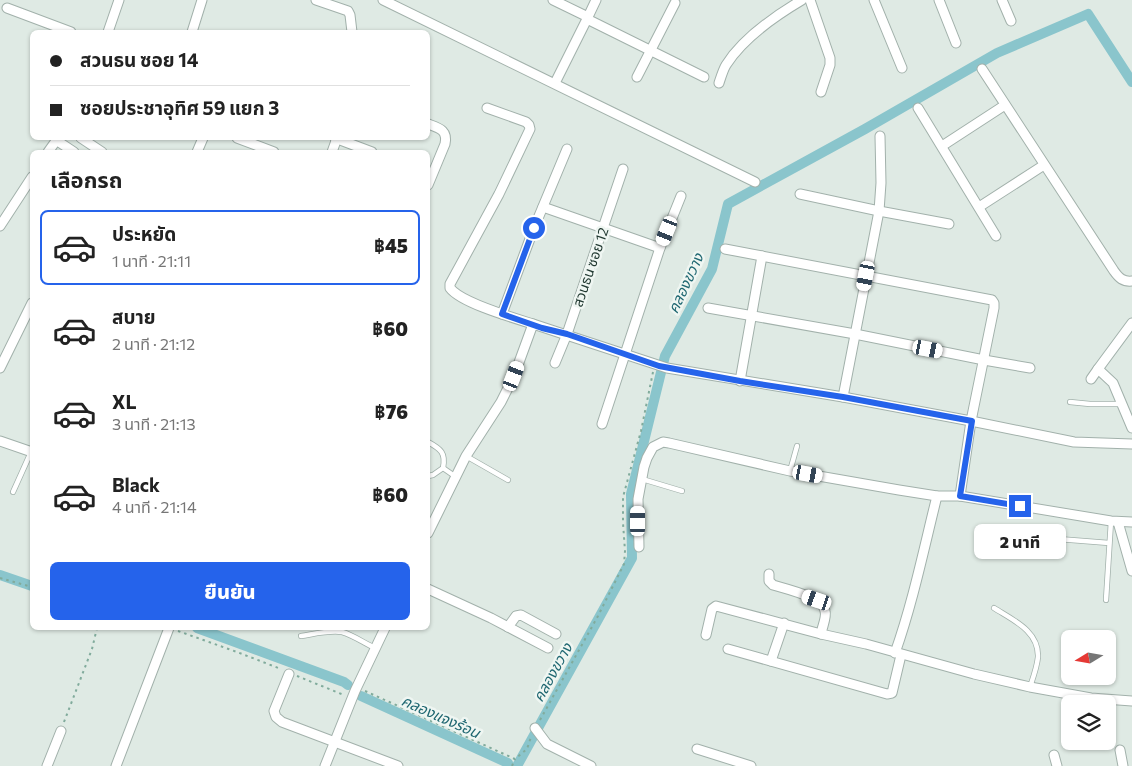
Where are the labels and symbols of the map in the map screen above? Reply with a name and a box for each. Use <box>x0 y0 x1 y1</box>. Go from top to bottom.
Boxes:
car <box>654 214 679 248</box>
route start <box>523 217 545 239</box>
street label: สวนธน ซอย 12 <box>568 225 612 309</box>
water label: คลองขวาง <box>663 249 707 316</box>
car <box>855 260 876 292</box>
car <box>911 339 944 359</box>
car <box>501 359 526 393</box>
car <box>791 464 824 484</box>
route end <box>1009 495 1031 517</box>
car <box>630 506 645 536</box>
callout: 2 นาที <box>974 524 1066 558</box>
car <box>800 588 833 612</box>
north arrow <box>1061 630 1116 685</box>
water label: คลองขวาง <box>529 639 576 704</box>
water label: คลองแจงร้อน <box>399 691 484 742</box>

